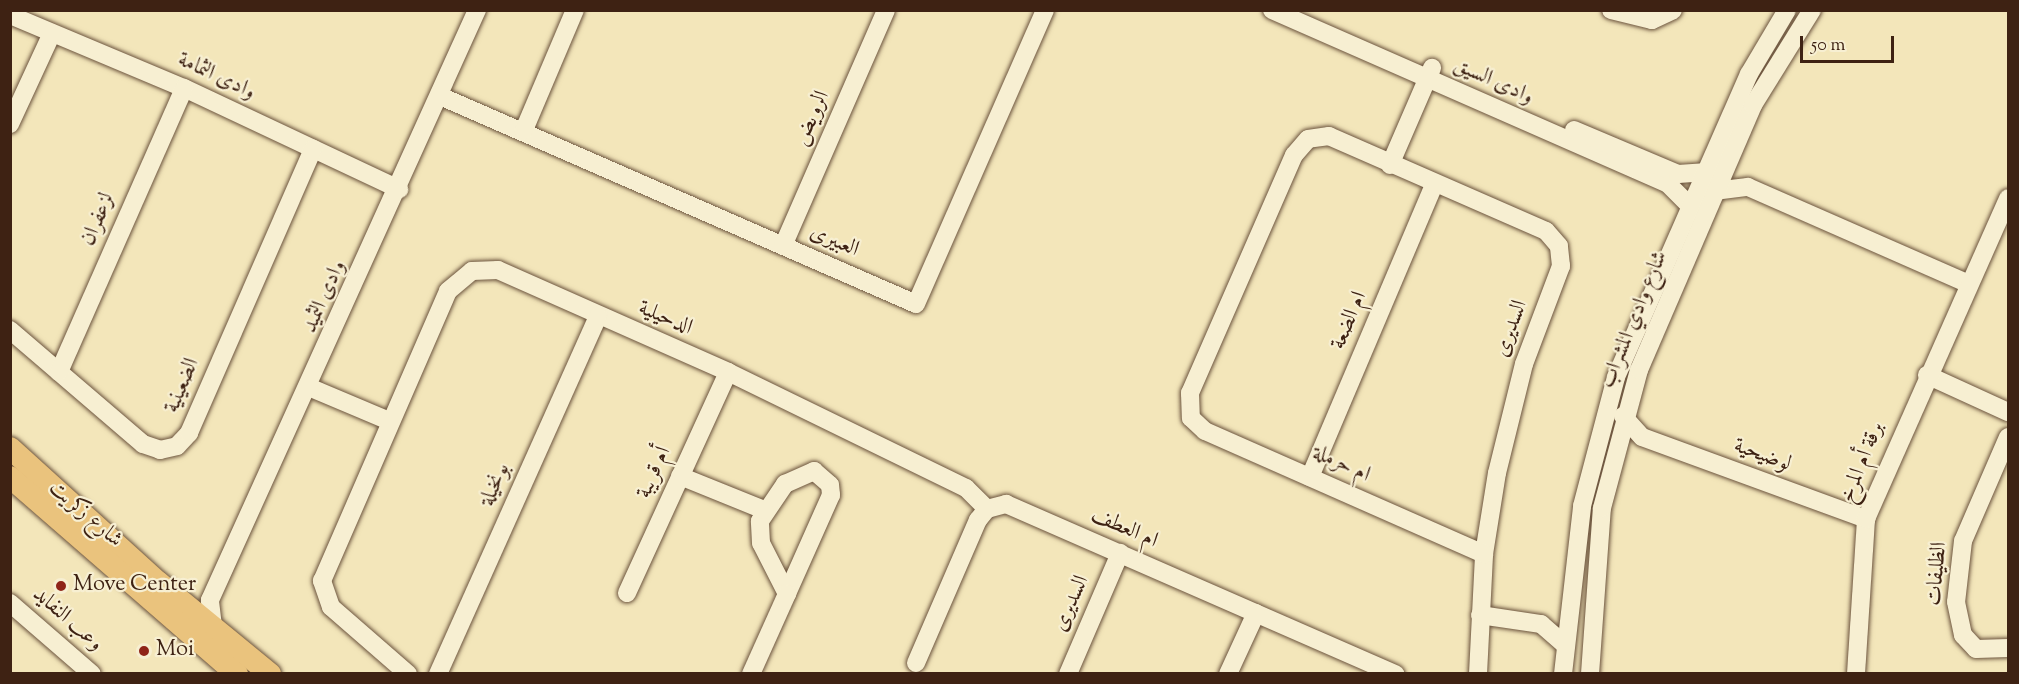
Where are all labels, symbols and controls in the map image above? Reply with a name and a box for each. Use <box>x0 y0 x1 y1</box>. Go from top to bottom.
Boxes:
scale bar <box>1803 24 1898 62</box>
text: 50 m <box>1811 33 1845 59</box>
street label: وادى الثمامة <box>173 48 259 106</box>
street label: وادى السيق <box>1449 53 1537 111</box>
street label: الرويض <box>789 87 837 151</box>
street label: لزعفران <box>76 190 122 250</box>
street label: العبيرى <box>805 220 863 264</box>
street label: شارع وادي المشراب <box>1595 247 1675 393</box>
street label: وادى الثميد <box>297 257 353 337</box>
street label: ام الضعة <box>1326 288 1374 354</box>
street label: الدحيلية <box>634 296 696 342</box>
street label: السديرى <box>1490 297 1534 361</box>
street label: الضعينية <box>160 355 206 417</box>
street label: برقة أم المرخ <box>1835 419 1891 507</box>
street label: لوضيحية <box>1730 433 1794 479</box>
street label: ام حرملة <box>1308 441 1374 489</box>
street label: أم قريبة <box>632 443 678 503</box>
street label: بونخيلة <box>475 459 517 511</box>
street label: شارع زكريت <box>43 476 127 554</box>
street label: ام العطف <box>1087 503 1161 555</box>
street label: الظليفات <box>1922 541 1954 607</box>
street label: السديرى <box>1048 572 1096 636</box>
place label: Move Center <box>73 573 196 599</box>
marker: Move Center <box>54 579 68 593</box>
street label: وعب النفايد <box>26 582 108 658</box>
place label: Moi <box>156 638 194 664</box>
marker: Moi <box>137 644 151 658</box>

